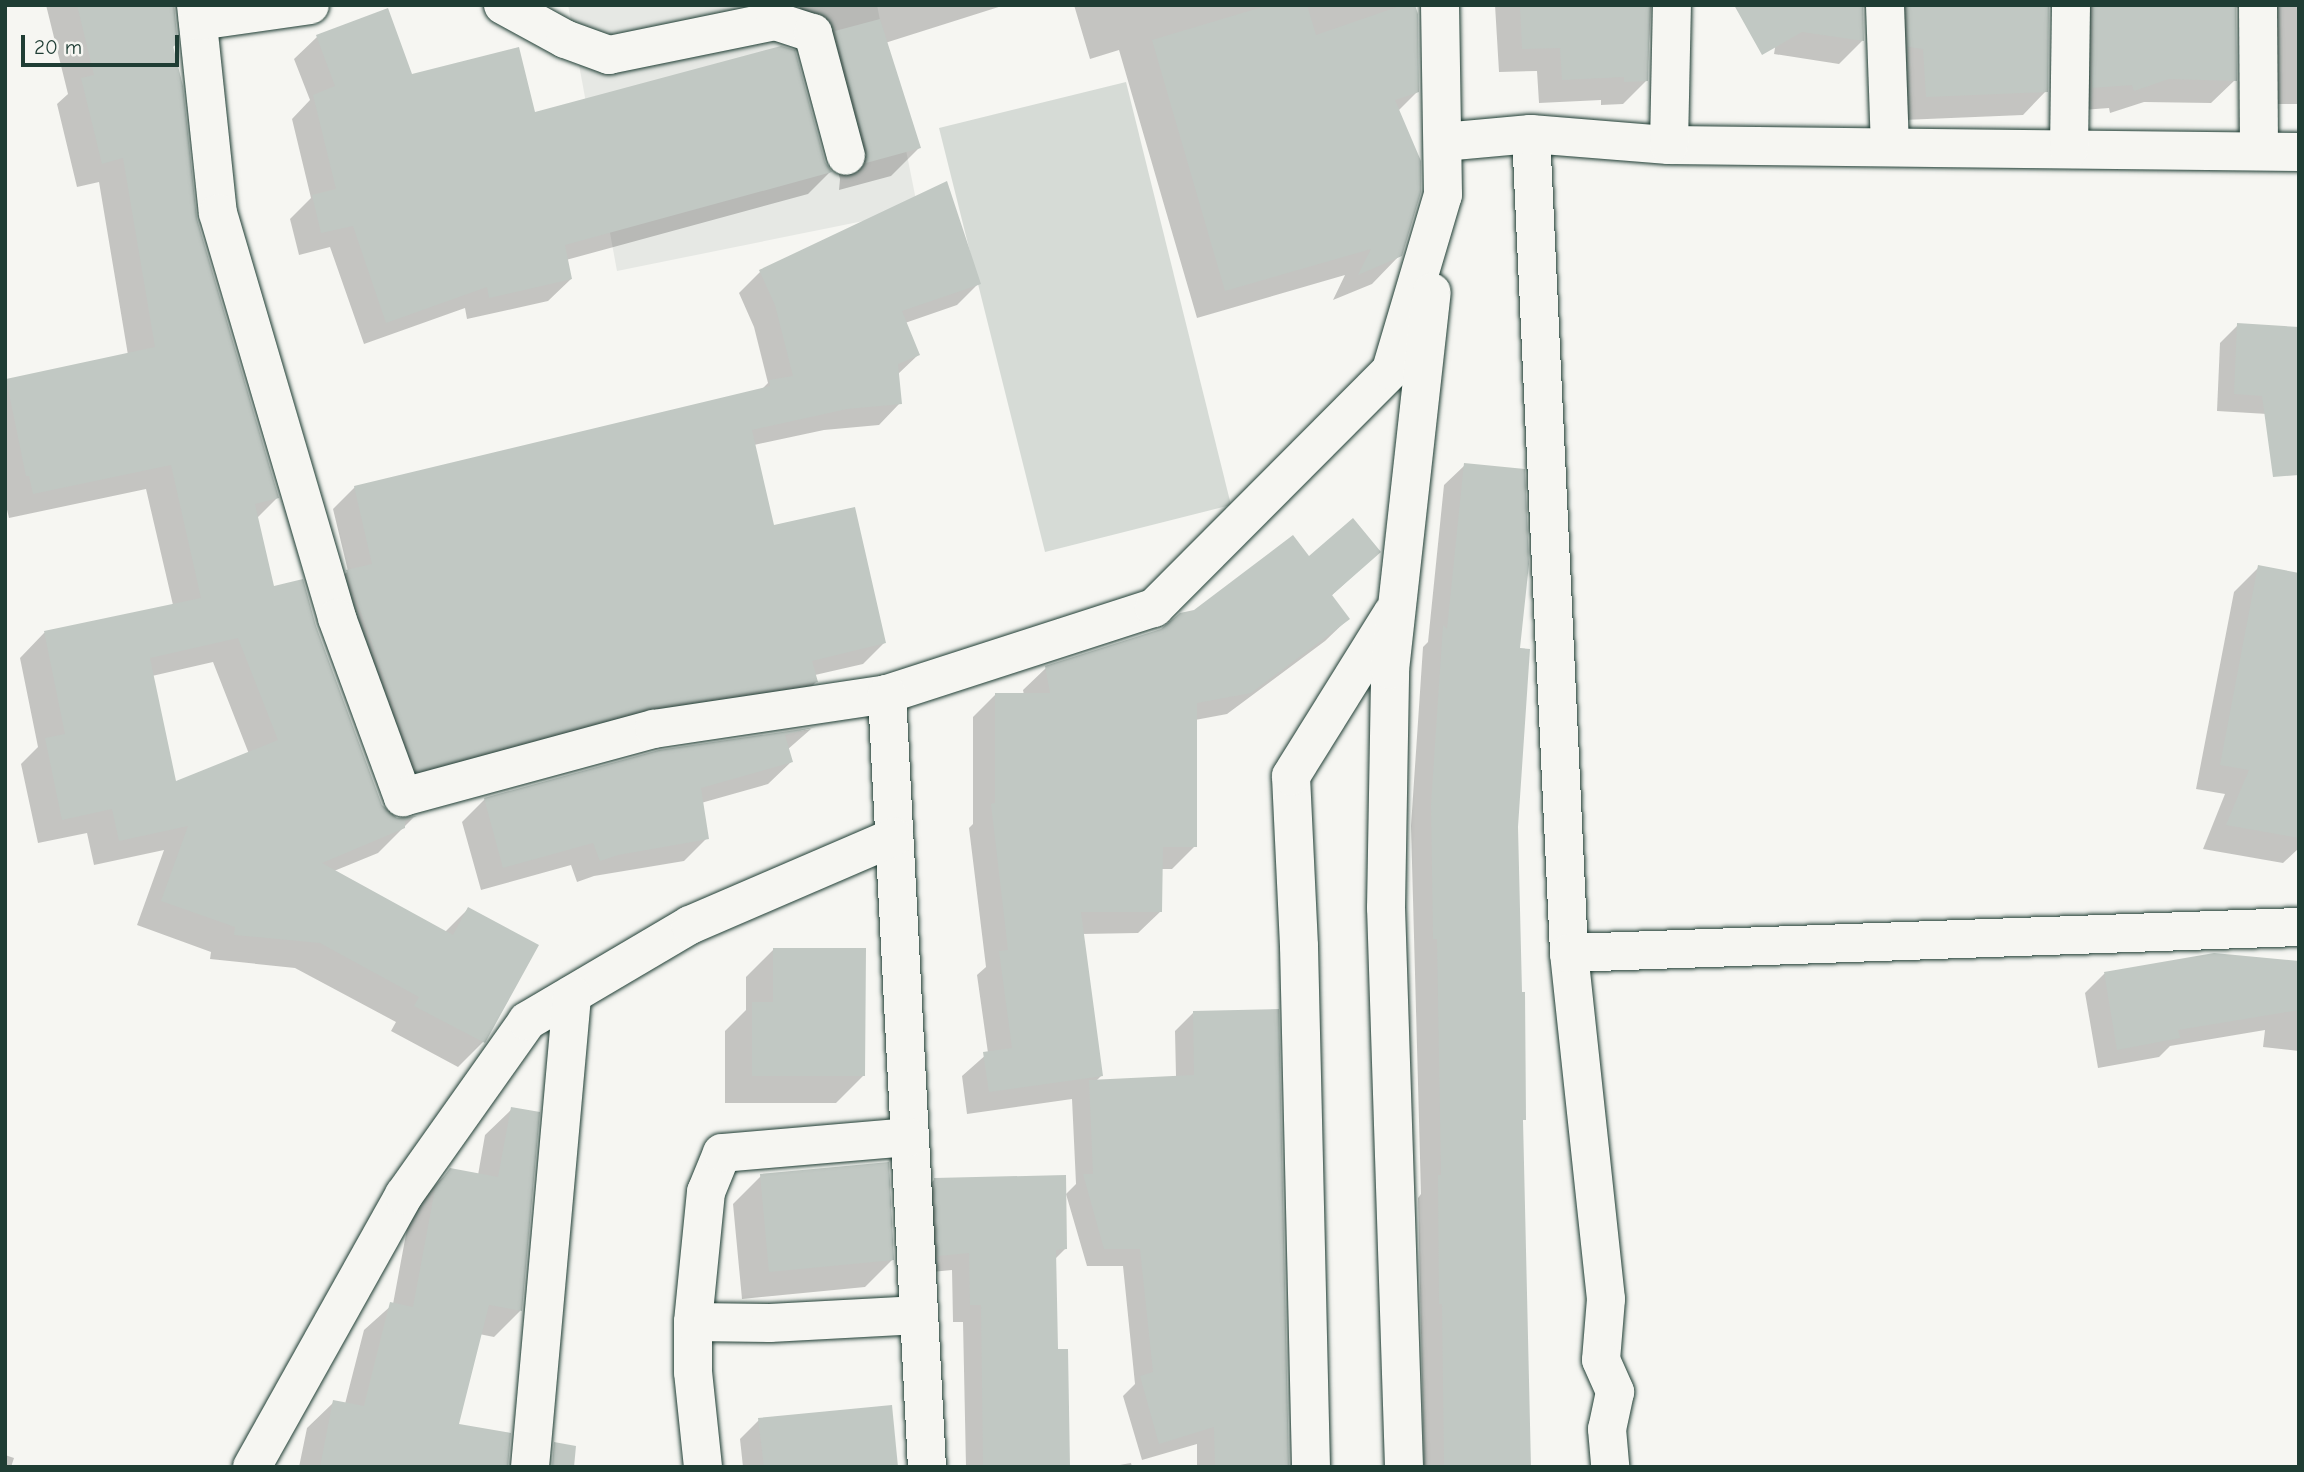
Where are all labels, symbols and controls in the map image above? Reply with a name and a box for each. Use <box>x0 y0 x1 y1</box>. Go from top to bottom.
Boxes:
scale bar <box>24 21 182 65</box>
text: 20 m <box>34 35 82 59</box>

